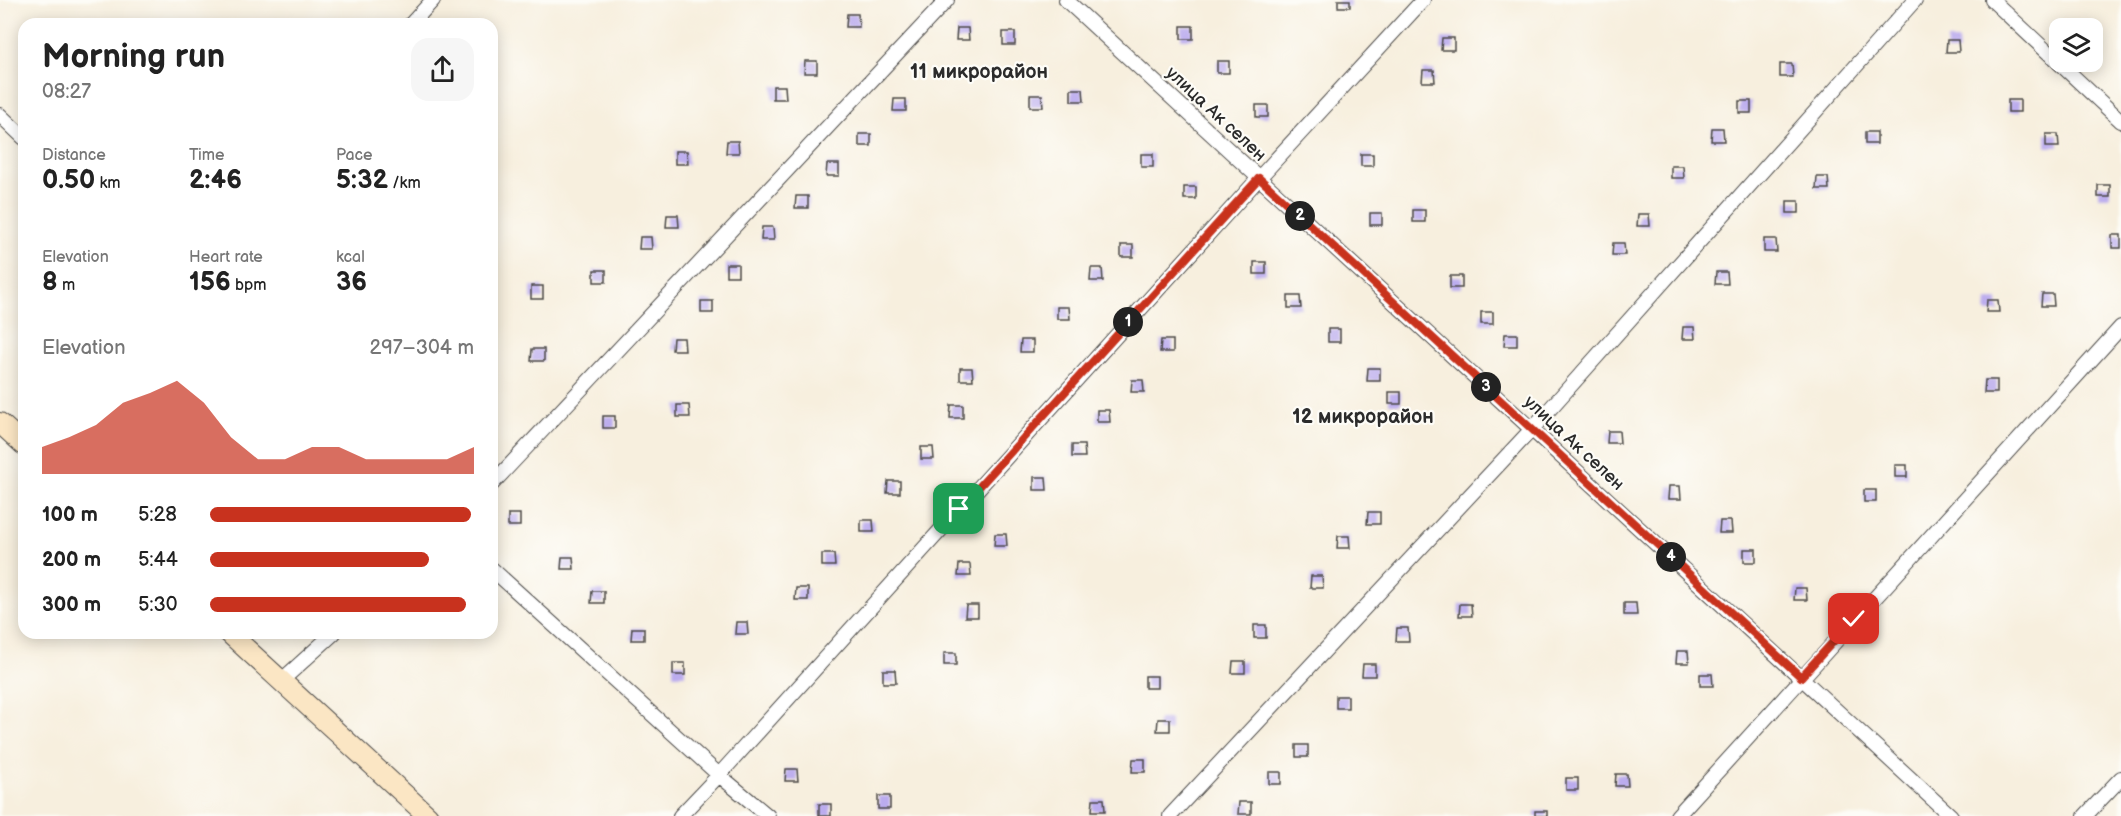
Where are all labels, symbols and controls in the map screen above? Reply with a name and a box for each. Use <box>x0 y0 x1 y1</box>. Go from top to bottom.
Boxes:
map controls <box>2049 18 2103 72</box>
button: layers <box>2049 18 2103 72</box>
text: Morning run <box>42 37 225 77</box>
button: share <box>411 38 474 101</box>
district label: 11 микрорайон <box>910 60 1048 84</box>
street label: улица Ак селен <box>1162 62 1270 166</box>
text: 08:27 <box>42 80 91 104</box>
text: Distance <box>42 146 106 165</box>
text: Time <box>189 146 224 165</box>
text: Pace <box>336 146 372 165</box>
text: 0.50 <box>42 165 95 196</box>
text: 2:46 <box>189 165 242 196</box>
text: 5:32 <box>336 165 388 196</box>
text: km <box>95 174 121 193</box>
text: /km <box>388 174 421 193</box>
pin: 2 <box>1285 201 1315 231</box>
text: 2 <box>1295 206 1305 225</box>
text: Elevation <box>42 248 109 267</box>
text: Heart rate <box>189 248 263 267</box>
text: kcal <box>336 248 365 267</box>
text: 8 <box>42 267 58 298</box>
text: 156 <box>189 267 231 298</box>
text: 36 <box>336 267 367 298</box>
text: m <box>58 276 75 295</box>
text: bpm <box>231 276 267 295</box>
pin: 1 <box>1113 307 1143 337</box>
text: 1 <box>1125 312 1131 331</box>
text: Elevation <box>42 336 125 360</box>
text: 297–304 m <box>369 336 474 360</box>
pin: 3 <box>1471 372 1501 402</box>
text: 3 <box>1481 377 1491 396</box>
street label: улица Ак селен <box>1520 391 1628 495</box>
district label: 12 микрорайон <box>1292 405 1434 429</box>
pin <box>933 483 984 534</box>
icon: arrive <box>942 492 975 525</box>
text: 100 m <box>42 503 98 527</box>
text: 5:28 <box>138 503 177 527</box>
pin: 4 <box>1656 542 1686 572</box>
text: 4 <box>1666 547 1676 566</box>
text: 200 m <box>42 548 101 572</box>
text: 5:44 <box>138 548 178 572</box>
text: 300 m <box>42 593 101 617</box>
text: 5:30 <box>138 593 178 617</box>
pin <box>1828 593 1879 644</box>
icon: check <box>1837 602 1870 635</box>

